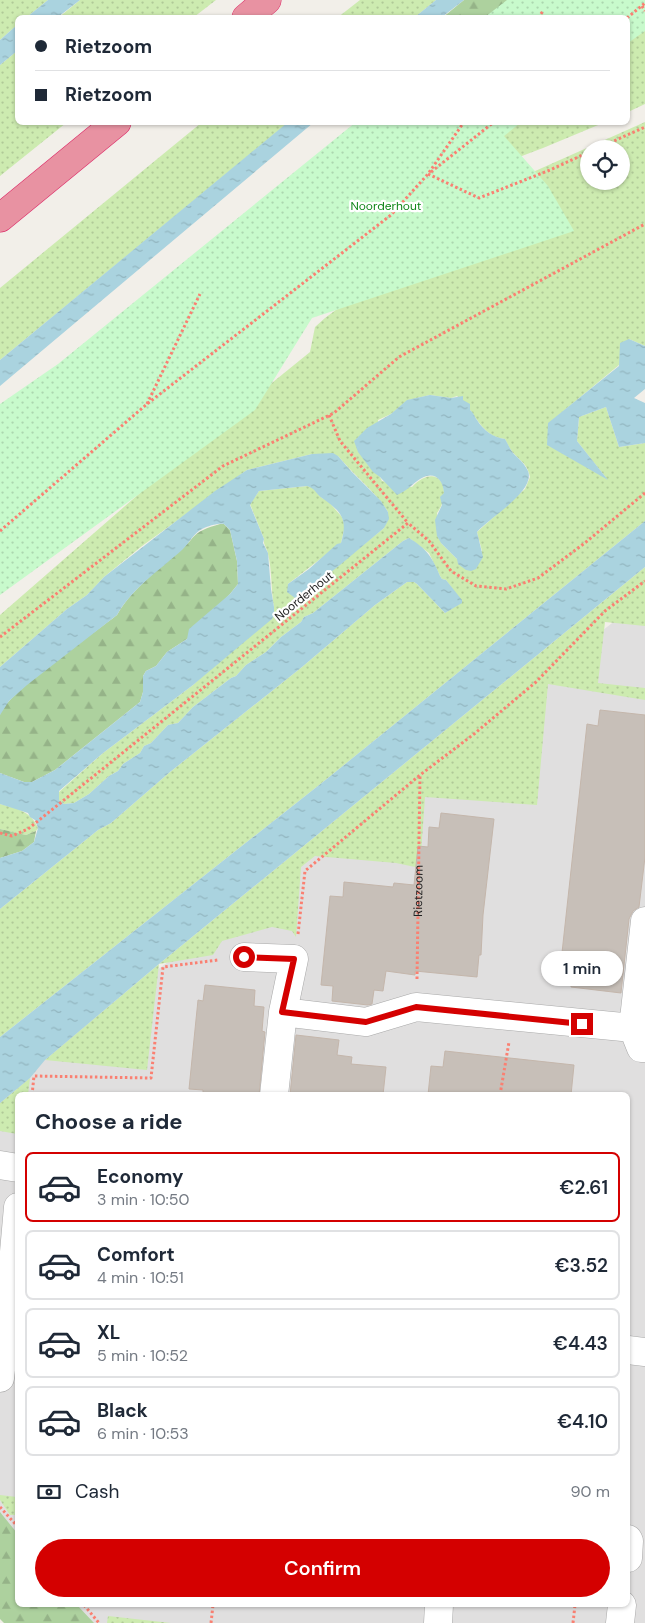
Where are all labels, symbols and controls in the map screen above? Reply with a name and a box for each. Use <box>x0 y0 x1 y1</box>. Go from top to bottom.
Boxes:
text: Rietzoom <box>65 34 152 59</box>
text: Rietzoom <box>65 82 152 107</box>
map controls <box>580 140 630 190</box>
button: locate <box>580 140 630 190</box>
park label: Noorderhout <box>350 198 422 214</box>
street label: Noorderhout <box>271 567 337 625</box>
street label: Rietzoom <box>410 865 427 917</box>
route start <box>233 946 255 968</box>
callout: 1 min <box>541 952 623 986</box>
text: 1 min <box>563 958 601 979</box>
route end <box>571 1013 593 1035</box>
text: Choose a ride <box>35 1107 183 1136</box>
text: Economy <box>97 1164 184 1189</box>
icon: car <box>37 1165 82 1210</box>
text: €2.61 <box>560 1175 608 1200</box>
text: 3 min · 10:50 <box>97 1189 190 1210</box>
text: Comfort <box>97 1242 175 1267</box>
icon: car <box>37 1243 82 1288</box>
text: €3.52 <box>555 1253 608 1278</box>
text: 4 min · 10:51 <box>97 1267 184 1288</box>
text: XL <box>97 1320 120 1345</box>
icon: car <box>37 1321 82 1366</box>
text: €4.43 <box>553 1331 608 1356</box>
text: 5 min · 10:52 <box>97 1345 188 1366</box>
text: Black <box>97 1398 148 1423</box>
icon: car <box>37 1399 82 1444</box>
text: €4.10 <box>557 1409 608 1434</box>
text: 6 min · 10:53 <box>97 1423 189 1444</box>
icon: cash <box>35 1478 63 1506</box>
text: Cash <box>75 1479 119 1504</box>
text: 90 m <box>570 1481 610 1502</box>
button: Confirm <box>35 1539 610 1597</box>

